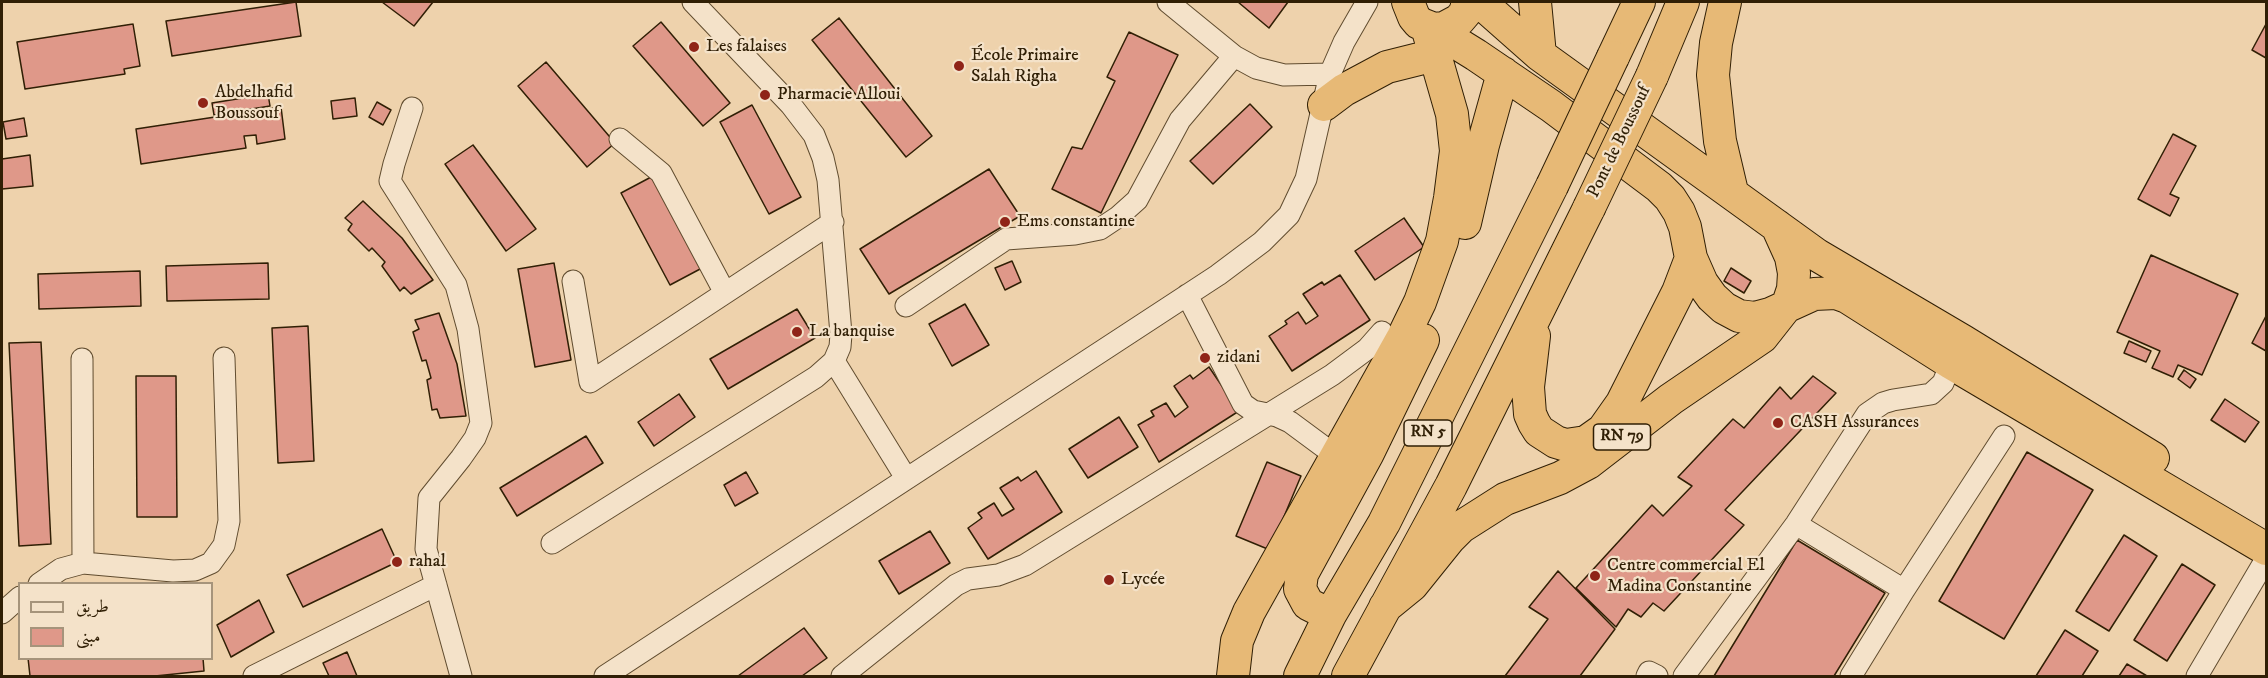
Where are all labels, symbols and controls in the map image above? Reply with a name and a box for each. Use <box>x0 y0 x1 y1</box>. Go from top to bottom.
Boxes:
place label: Les falaises <box>706 36 787 58</box>
marker: Les falaises <box>687 40 701 54</box>
place label: École Primaire Salah Righa <box>971 45 1079 88</box>
marker: École Primaire Salah Righa <box>952 59 966 73</box>
place label: Abdelhafid Boussouf <box>215 82 293 124</box>
street label: Pont de Boussouf <box>1584 82 1656 202</box>
place label: Pharmacie Alloui <box>777 84 900 106</box>
marker: Pharmacie Alloui <box>758 88 772 102</box>
marker: Abdelhafid Boussouf <box>196 96 210 110</box>
place label: Ems constantine <box>1017 211 1135 233</box>
marker: Ems constantine <box>998 215 1012 229</box>
place label: La banquise <box>809 321 895 343</box>
marker: La banquise <box>790 325 804 339</box>
place label: zidani <box>1217 347 1260 369</box>
marker: zidani <box>1198 351 1212 365</box>
place label: CASH Assurances <box>1790 412 1919 434</box>
marker: CASH Assurances <box>1771 416 1785 430</box>
road number: RN 5 <box>1404 420 1452 446</box>
road number: RN 79 <box>1594 424 1650 450</box>
place label: rahal <box>409 551 446 573</box>
marker: rahal <box>390 555 404 569</box>
place label: Centre commercial El Madina Constantine <box>1607 555 1765 598</box>
place label: Lycée <box>1121 569 1165 591</box>
marker: Centre commercial El Madina Constantine <box>1588 569 1602 583</box>
marker: Lycée <box>1102 573 1116 587</box>
legend <box>18 582 213 660</box>
text: طريق <box>76 596 109 618</box>
text: مبنى <box>76 626 101 648</box>

